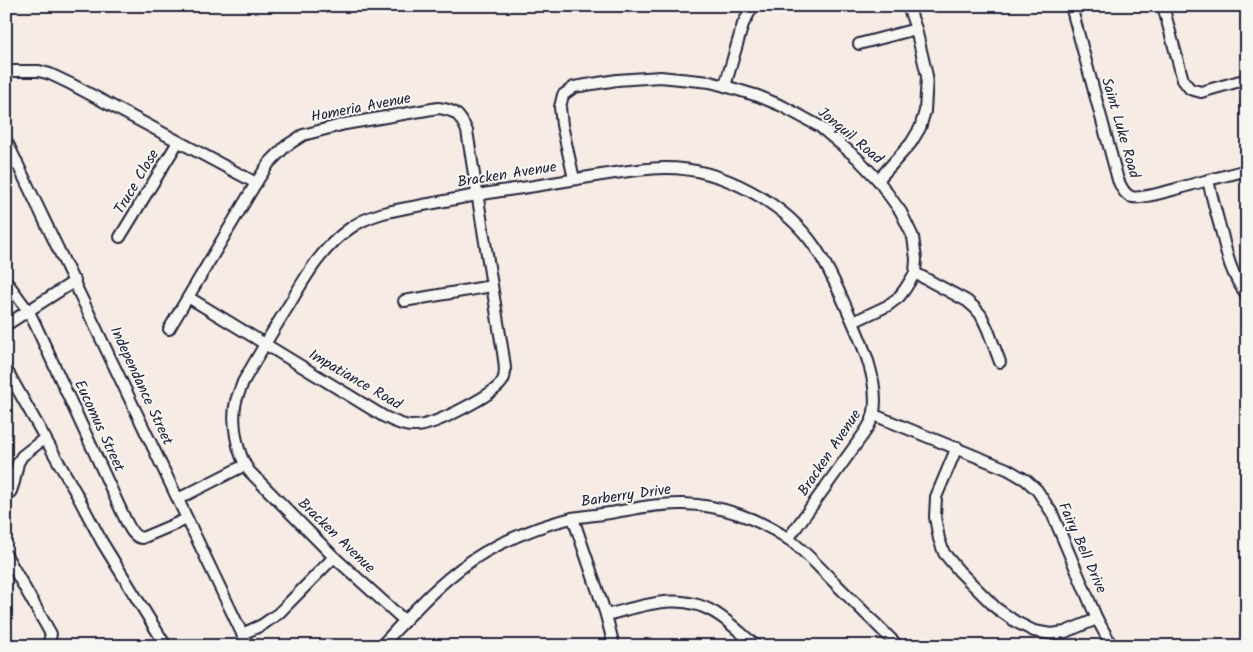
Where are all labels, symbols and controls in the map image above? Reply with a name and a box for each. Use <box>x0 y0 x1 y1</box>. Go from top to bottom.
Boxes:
street label: Saint Luke Road <box>1094 75 1146 182</box>
street label: Homeria Avenue <box>309 87 413 129</box>
street label: Jonquil Road <box>812 101 889 171</box>
street label: Truce Close <box>108 145 166 219</box>
street label: Bracken Avenue <box>456 155 559 195</box>
street label: Independance Street <box>103 323 179 450</box>
street label: Impatiance Road <box>304 343 407 417</box>
street label: Eucomus Street <box>67 376 131 476</box>
street label: Bracken Avenue <box>792 405 868 501</box>
street label: Barberry Drive <box>580 478 673 514</box>
street label: Bracken Avenue <box>292 493 381 580</box>
street label: Fairy Bell Drive <box>1051 499 1113 598</box>

